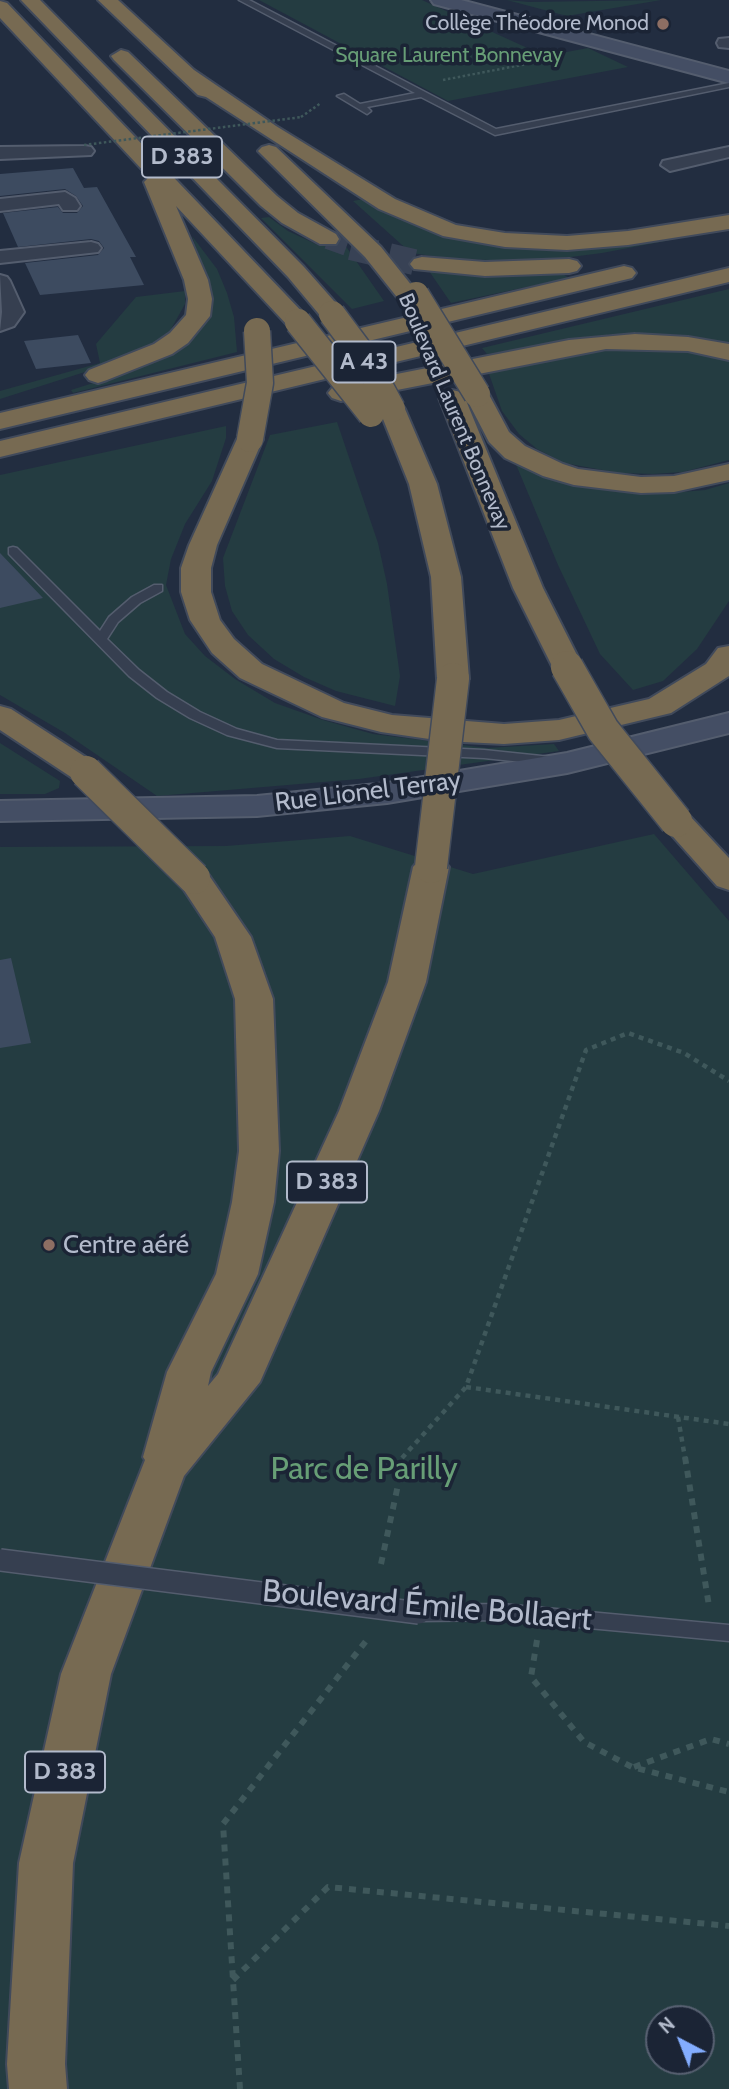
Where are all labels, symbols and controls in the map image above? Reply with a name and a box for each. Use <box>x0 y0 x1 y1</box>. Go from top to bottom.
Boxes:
place label: Collège Théodore Monod <box>425 11 649 37</box>
marker: Collège Théodore Monod <box>655 16 671 32</box>
park label: Square Laurent Bonnevay <box>335 43 563 69</box>
road number: D 383 <box>142 136 222 177</box>
street label: Boulevard Laurent Bonnevay <box>393 290 515 534</box>
road number: A 43 <box>332 342 396 382</box>
street label: Rue Lionel Terray <box>273 765 463 819</box>
road number: D 383 <box>287 1162 367 1202</box>
place label: Centre aéré <box>63 1229 189 1261</box>
marker: Centre aéré <box>41 1237 57 1253</box>
park label: Parc de Parilly <box>270 1451 458 1489</box>
street label: Boulevard Émile Bollaert <box>261 1572 593 1640</box>
road number: D 383 <box>25 1752 105 1792</box>
north arrow <box>645 2005 715 2075</box>
text: N <box>654 2012 680 2039</box>

